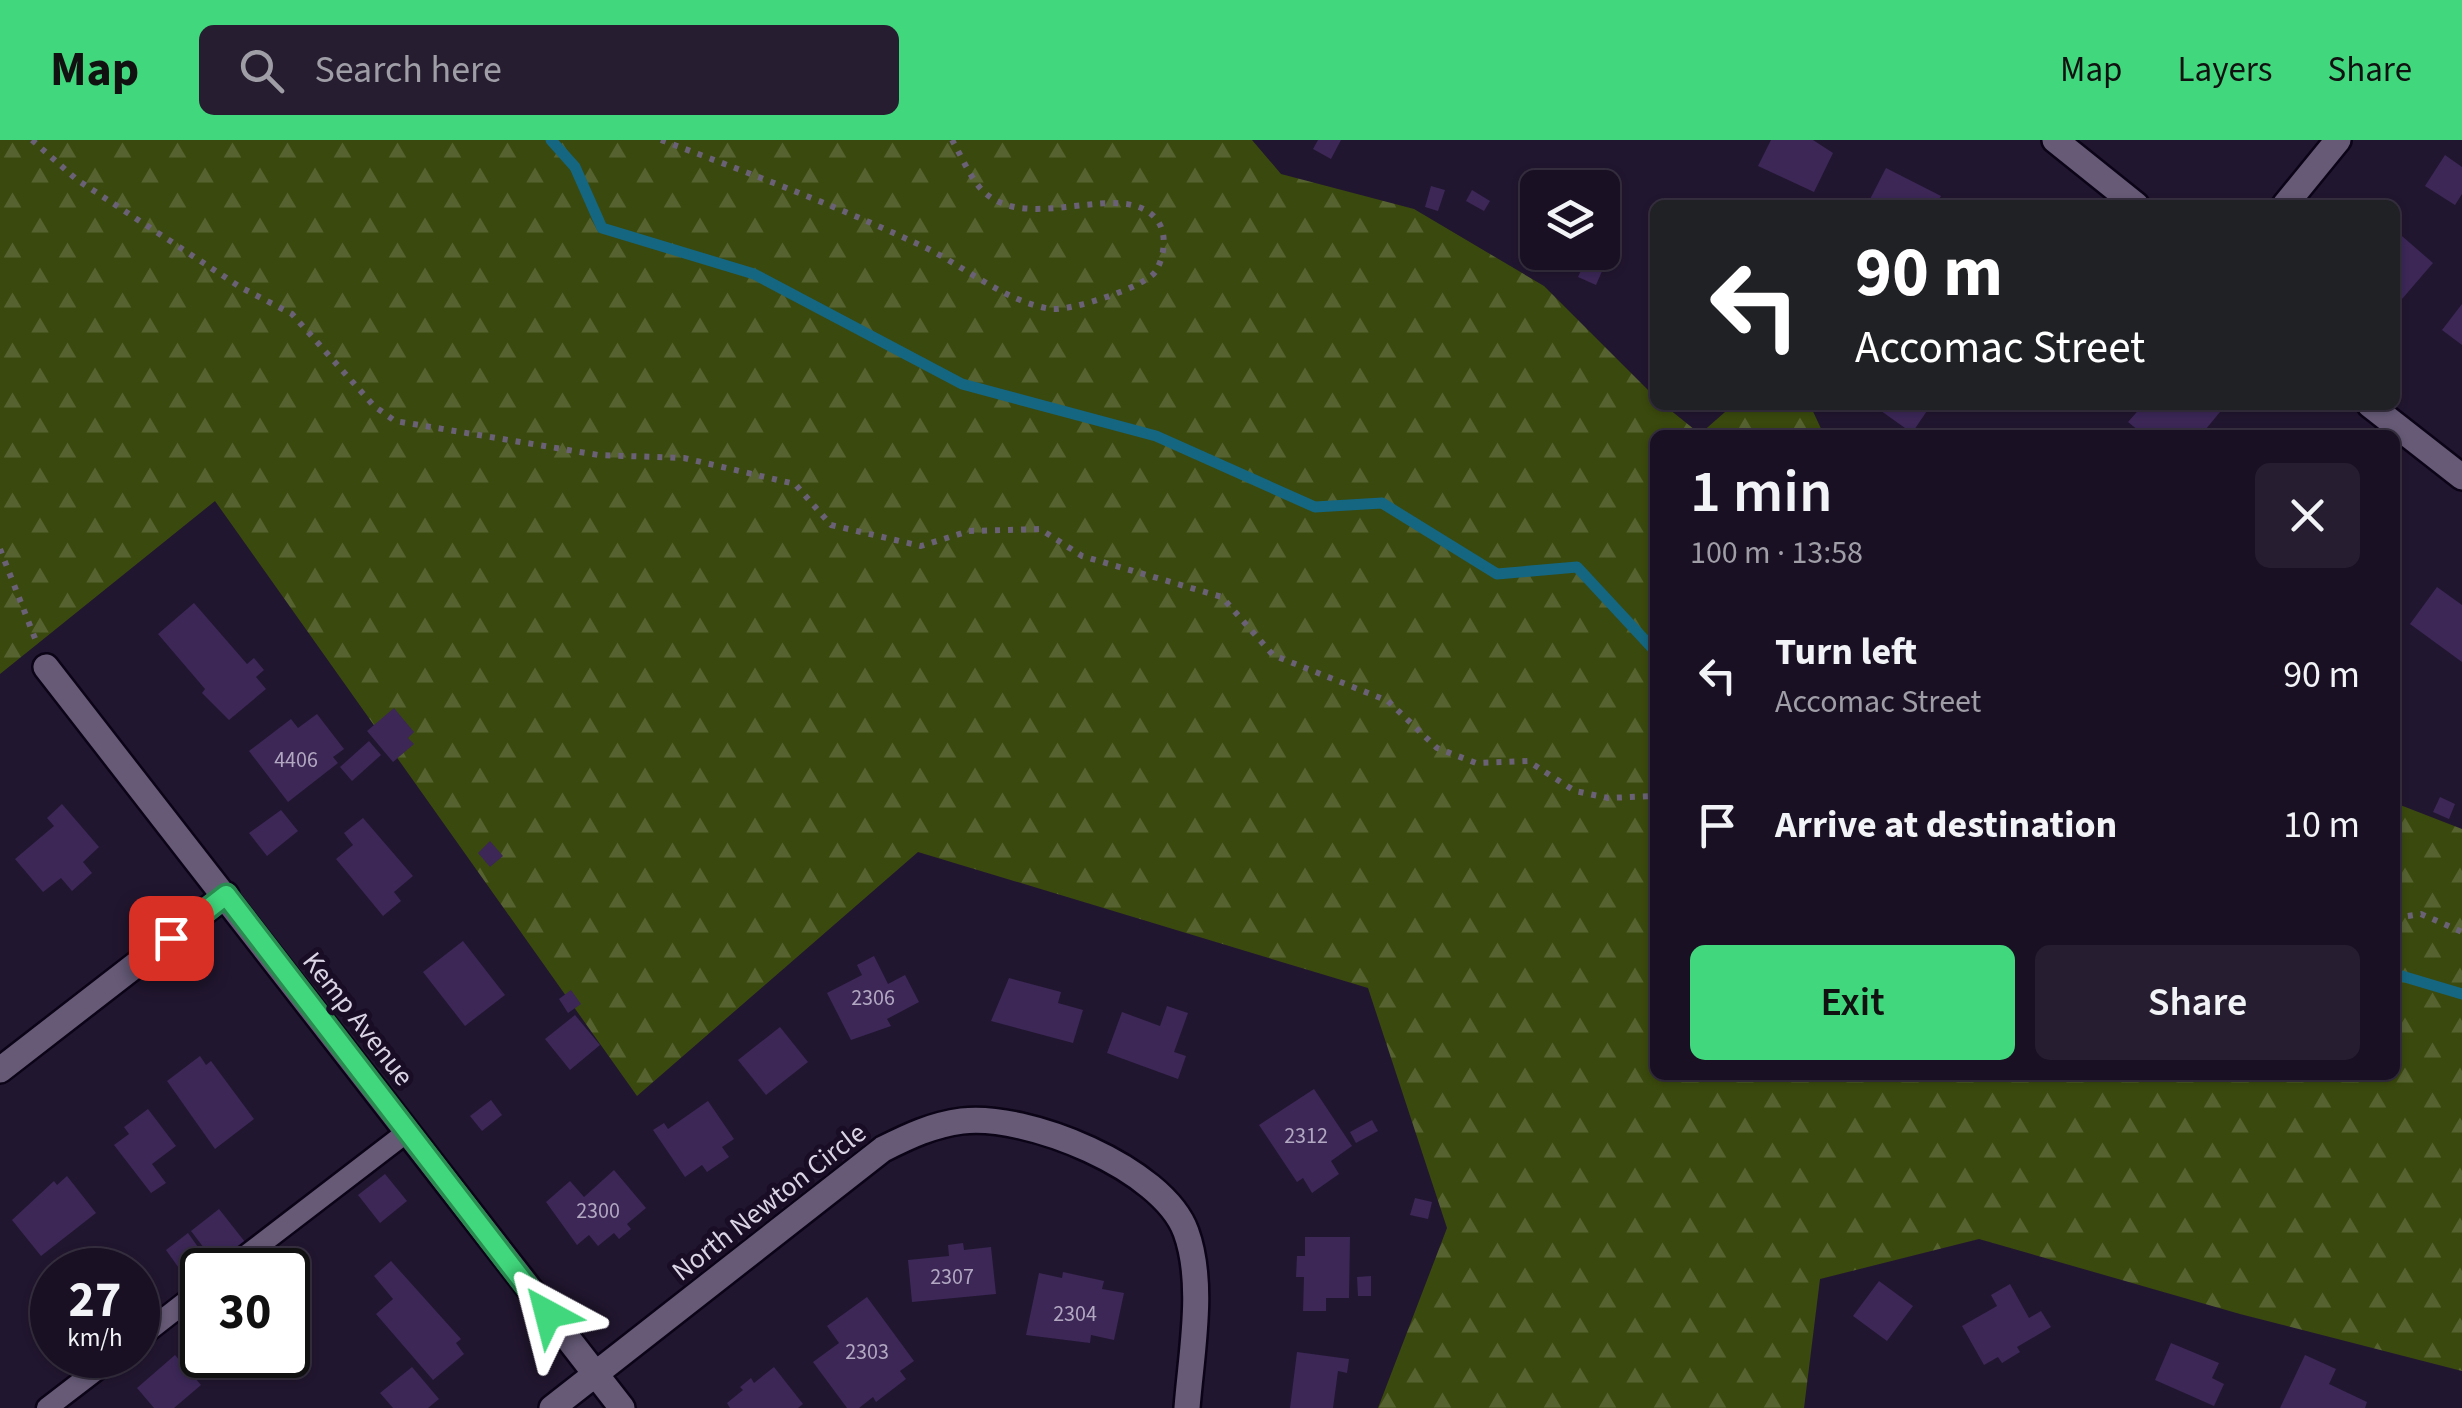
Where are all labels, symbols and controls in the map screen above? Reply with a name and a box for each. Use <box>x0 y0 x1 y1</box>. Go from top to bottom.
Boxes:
search box <box>199 25 899 115</box>
text: Map <box>50 36 139 104</box>
icon: search <box>234 43 289 98</box>
text: Search here <box>314 43 502 97</box>
text: Map <box>2060 45 2123 95</box>
text: Layers <box>2178 45 2272 95</box>
text: Share <box>2327 45 2412 95</box>
map controls <box>1520 170 1620 270</box>
button: layers <box>1520 170 1620 270</box>
text: 90 m <box>1855 223 2003 323</box>
icon: left <box>1690 240 1820 370</box>
text: Accomac Street <box>1855 316 2145 380</box>
text: 1 min <box>1690 450 1833 535</box>
button: close <box>2255 463 2360 568</box>
text: 100 m · 13:58 <box>1690 530 1863 576</box>
text: Turn left <box>1775 625 1917 679</box>
icon: left <box>1690 648 1745 703</box>
text: 90 m <box>2283 648 2360 702</box>
text: Accomac Street <box>1775 679 1981 725</box>
house number: 4406 <box>274 744 318 776</box>
icon: arrive <box>1690 798 1745 853</box>
text: Arrive at destination <box>1775 798 2117 852</box>
text: 10 m <box>2283 798 2360 852</box>
pin <box>129 896 214 981</box>
icon: arrive <box>144 911 199 966</box>
street label: Kemp Avenue <box>293 943 423 1095</box>
button: Exit <box>1690 945 2015 1060</box>
button: Share <box>2035 945 2360 1060</box>
house number: 2306 <box>851 982 895 1014</box>
street label: North Newton Circle <box>663 1113 875 1291</box>
house number: 2312 <box>1284 1120 1328 1152</box>
house number: 2300 <box>576 1195 620 1227</box>
speed limit sign: 30 <box>180 1248 310 1378</box>
house number: 2307 <box>930 1261 974 1293</box>
position arrow <box>496 1262 600 1366</box>
text: 27 <box>69 1265 121 1336</box>
house number: 2304 <box>1053 1298 1097 1330</box>
text: km/h <box>67 1320 123 1356</box>
house number: 2303 <box>845 1336 889 1368</box>

